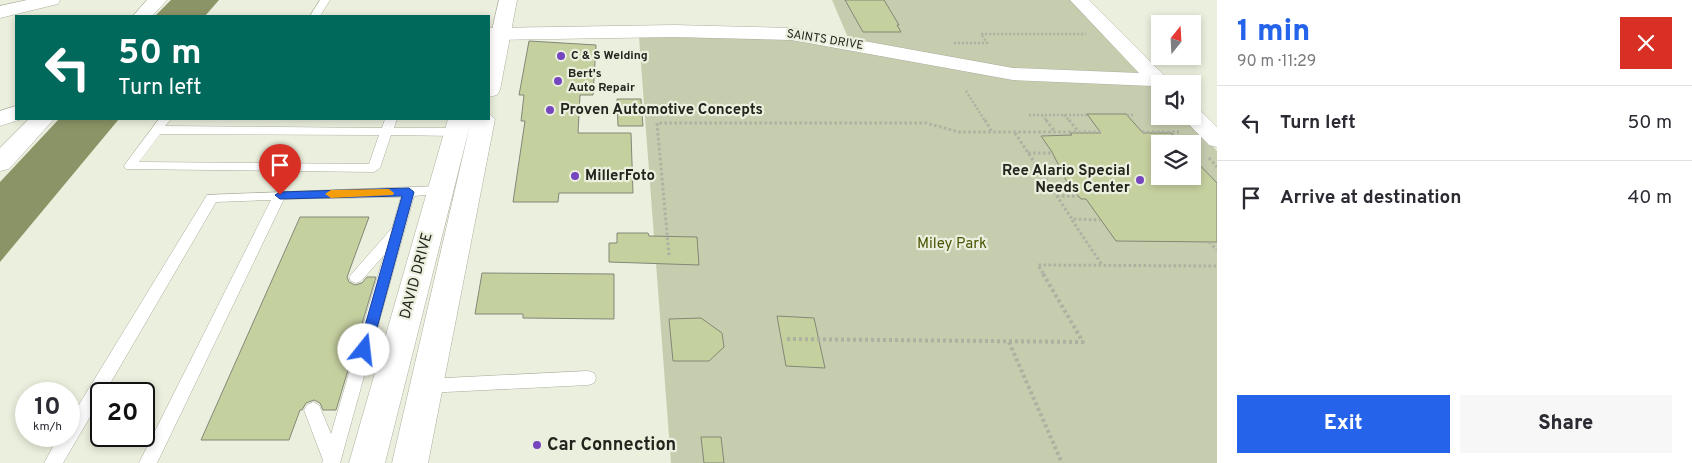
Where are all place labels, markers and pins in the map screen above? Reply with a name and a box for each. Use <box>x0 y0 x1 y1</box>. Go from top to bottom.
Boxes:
place label: C & S Welding <box>571 48 648 64</box>
marker: C & S Welding <box>555 50 567 62</box>
place label: Bert's Auto Repair <box>568 66 635 96</box>
marker: Bert's Auto Repair <box>552 75 564 87</box>
place label: Proven Automotive Concepts <box>560 101 763 120</box>
marker: Proven Automotive Concepts <box>544 104 556 116</box>
pin <box>259 144 301 195</box>
place label: Ree Alario Special Needs Center <box>1002 162 1131 198</box>
place label: MillerFoto <box>585 167 655 186</box>
marker: MillerFoto <box>569 170 581 182</box>
marker: Ree Alario Special Needs Center <box>1134 174 1146 186</box>
place label: Car Connection <box>547 434 676 457</box>
marker: Car Connection <box>531 439 543 451</box>

